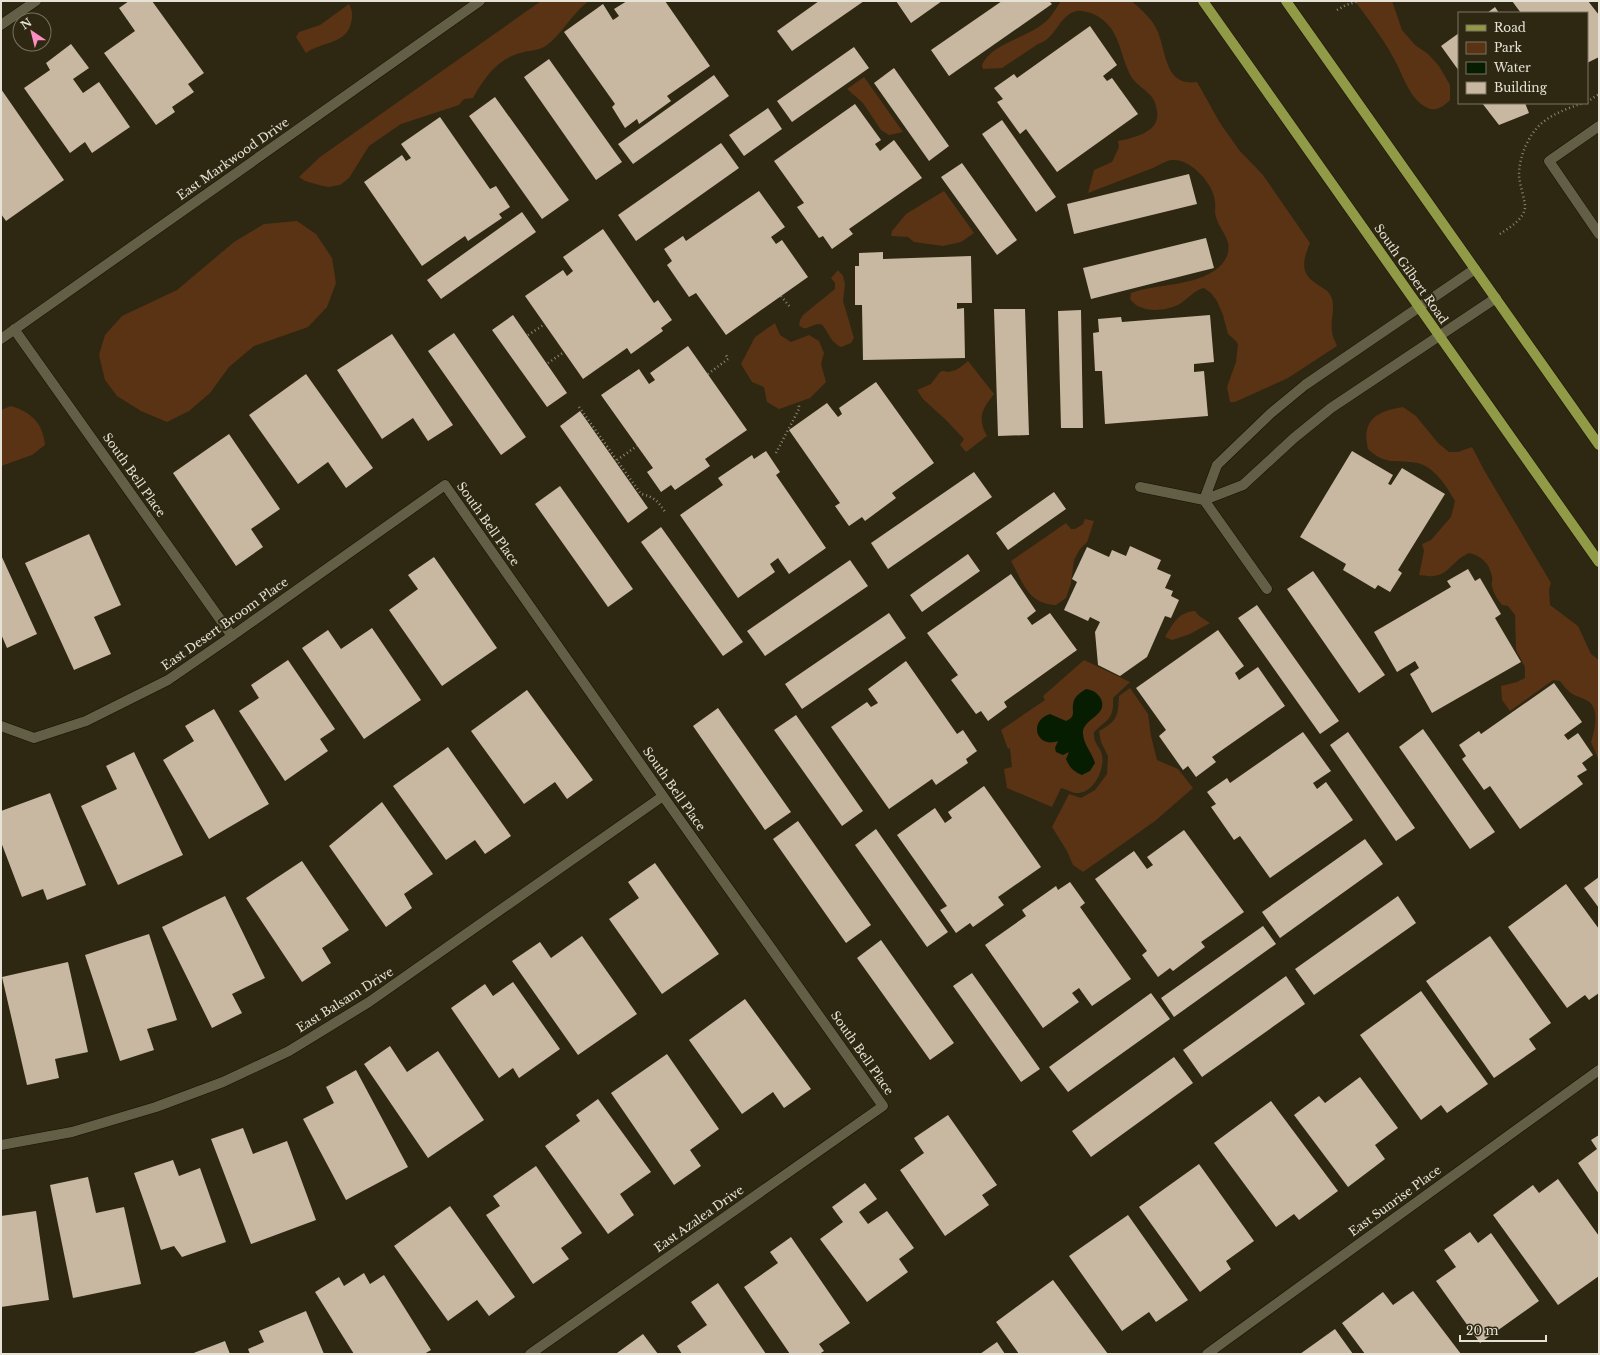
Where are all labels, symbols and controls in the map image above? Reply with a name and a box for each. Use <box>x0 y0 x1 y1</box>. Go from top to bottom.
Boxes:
north arrow <box>12 12 52 52</box>
legend <box>1458 12 1588 104</box>
text: N <box>18 15 35 33</box>
text: Road <box>1494 20 1526 35</box>
text: Park <box>1494 40 1522 55</box>
text: Water <box>1493 60 1531 75</box>
text: Building <box>1494 80 1548 95</box>
street label: East Markwood Drive <box>174 114 292 203</box>
street label: South Gilbert Road <box>1371 221 1452 327</box>
street label: South Bell Place <box>100 430 169 520</box>
street label: South Bell Place <box>454 479 523 569</box>
street label: East Desert Broom Place <box>158 574 291 673</box>
street label: South Bell Place <box>640 744 709 834</box>
street label: East Balsam Drive <box>294 964 396 1035</box>
street label: South Bell Place <box>828 1008 897 1098</box>
street label: East Sunrise Place <box>1346 1162 1444 1239</box>
street label: East Azalea Drive <box>651 1182 747 1255</box>
scale bar <box>1460 1317 1546 1343</box>
text: 20 m <box>1466 1323 1498 1338</box>

